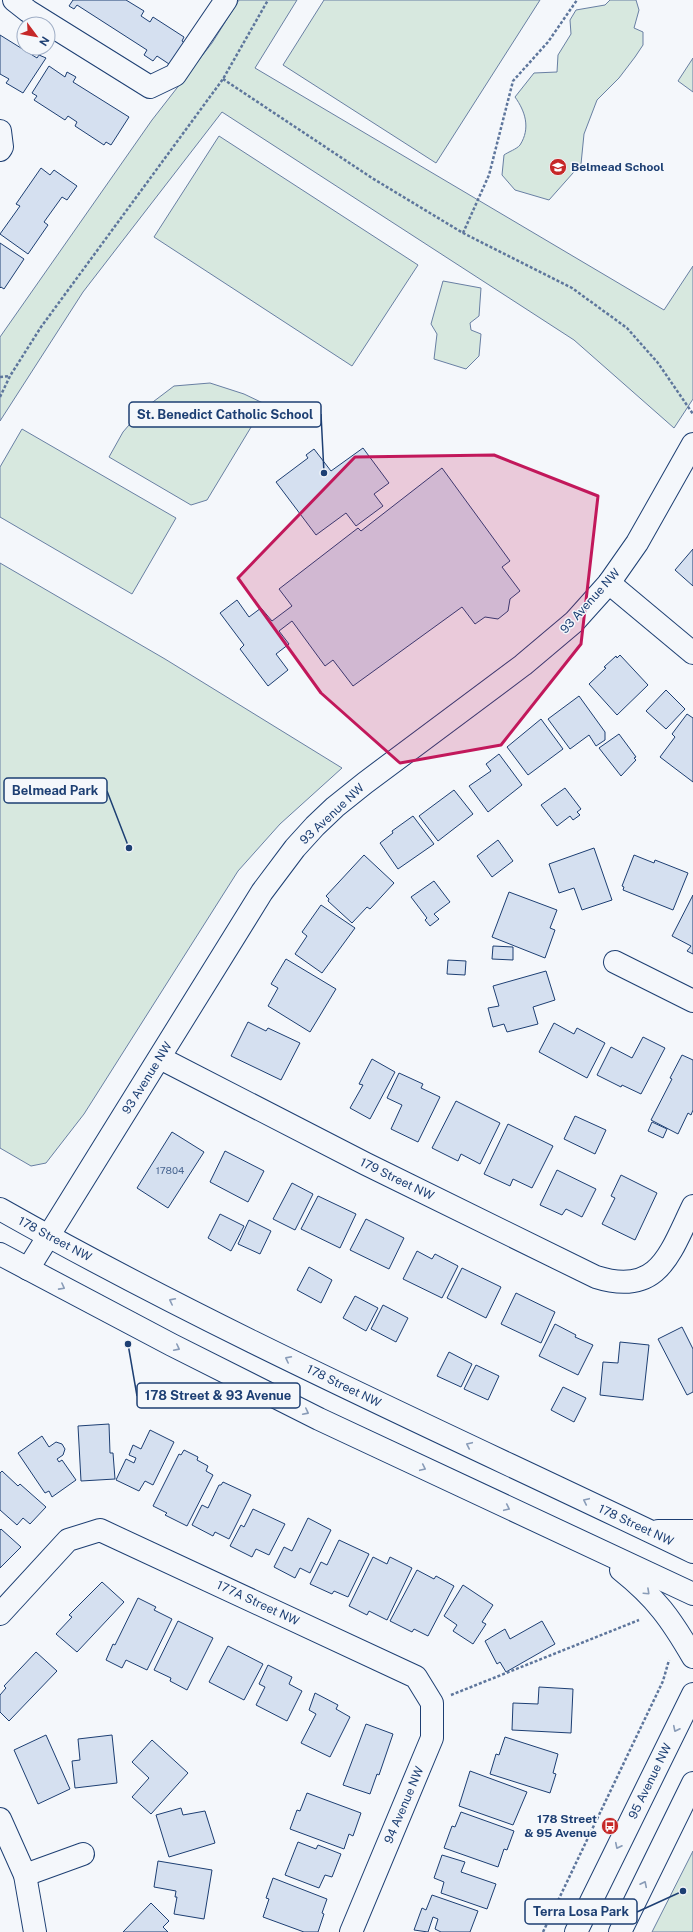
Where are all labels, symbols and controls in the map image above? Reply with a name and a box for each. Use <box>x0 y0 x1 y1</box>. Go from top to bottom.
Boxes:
north arrow <box>16 16 56 56</box>
text: N <box>37 34 52 48</box>
school or university icon: Belmead School <box>548 157 568 177</box>
place label: Belmead School <box>571 160 664 174</box>
callout: St. Benedict Catholic School <box>129 402 321 427</box>
text: St. Benedict Catholic School <box>137 407 313 422</box>
street label: 93 Avenue NW <box>557 565 623 636</box>
callout: Belmead Park <box>4 778 107 803</box>
street label: 93 Avenue NW <box>297 780 367 847</box>
text: Belmead Park <box>12 783 99 798</box>
street label: 93 Avenue NW <box>119 1039 175 1117</box>
street label: 179 Street NW <box>358 1155 437 1203</box>
house number: 17804 <box>156 1164 184 1176</box>
street label: 178 Street NW <box>16 1214 95 1264</box>
one-way arrow <box>58 1282 65 1290</box>
one-way arrow <box>169 1298 176 1306</box>
one-way arrow <box>173 1343 180 1351</box>
one-way arrow <box>285 1356 292 1364</box>
street label: 178 Street NW <box>305 1362 384 1410</box>
callout: 178 Street & 93 Avenue <box>137 1383 300 1408</box>
text: 178 Street & 93 Avenue <box>145 1388 291 1403</box>
one-way arrow <box>302 1407 309 1415</box>
one-way arrow <box>465 1442 473 1450</box>
one-way arrow <box>419 1463 427 1471</box>
one-way arrow <box>583 1498 590 1506</box>
street label: 178 Street NW <box>596 1502 676 1549</box>
one-way arrow <box>503 1503 510 1511</box>
street label: 177A Street NW <box>215 1578 302 1628</box>
one-way arrow <box>642 1587 650 1595</box>
one-way arrow <box>673 1725 681 1732</box>
street label: 95 Avenue NW <box>626 1740 675 1821</box>
street label: 94 Avenue NW <box>381 1764 427 1846</box>
place label: 178 Street & 95 Avenue <box>524 1812 597 1840</box>
bus stop icon: 178 Street & 95 Avenue <box>600 1816 620 1836</box>
one-way arrow <box>615 1841 623 1849</box>
one-way arrow <box>639 1881 646 1889</box>
callout: Terra Losa Park <box>525 1899 637 1924</box>
text: Terra Losa Park <box>533 1904 629 1919</box>

